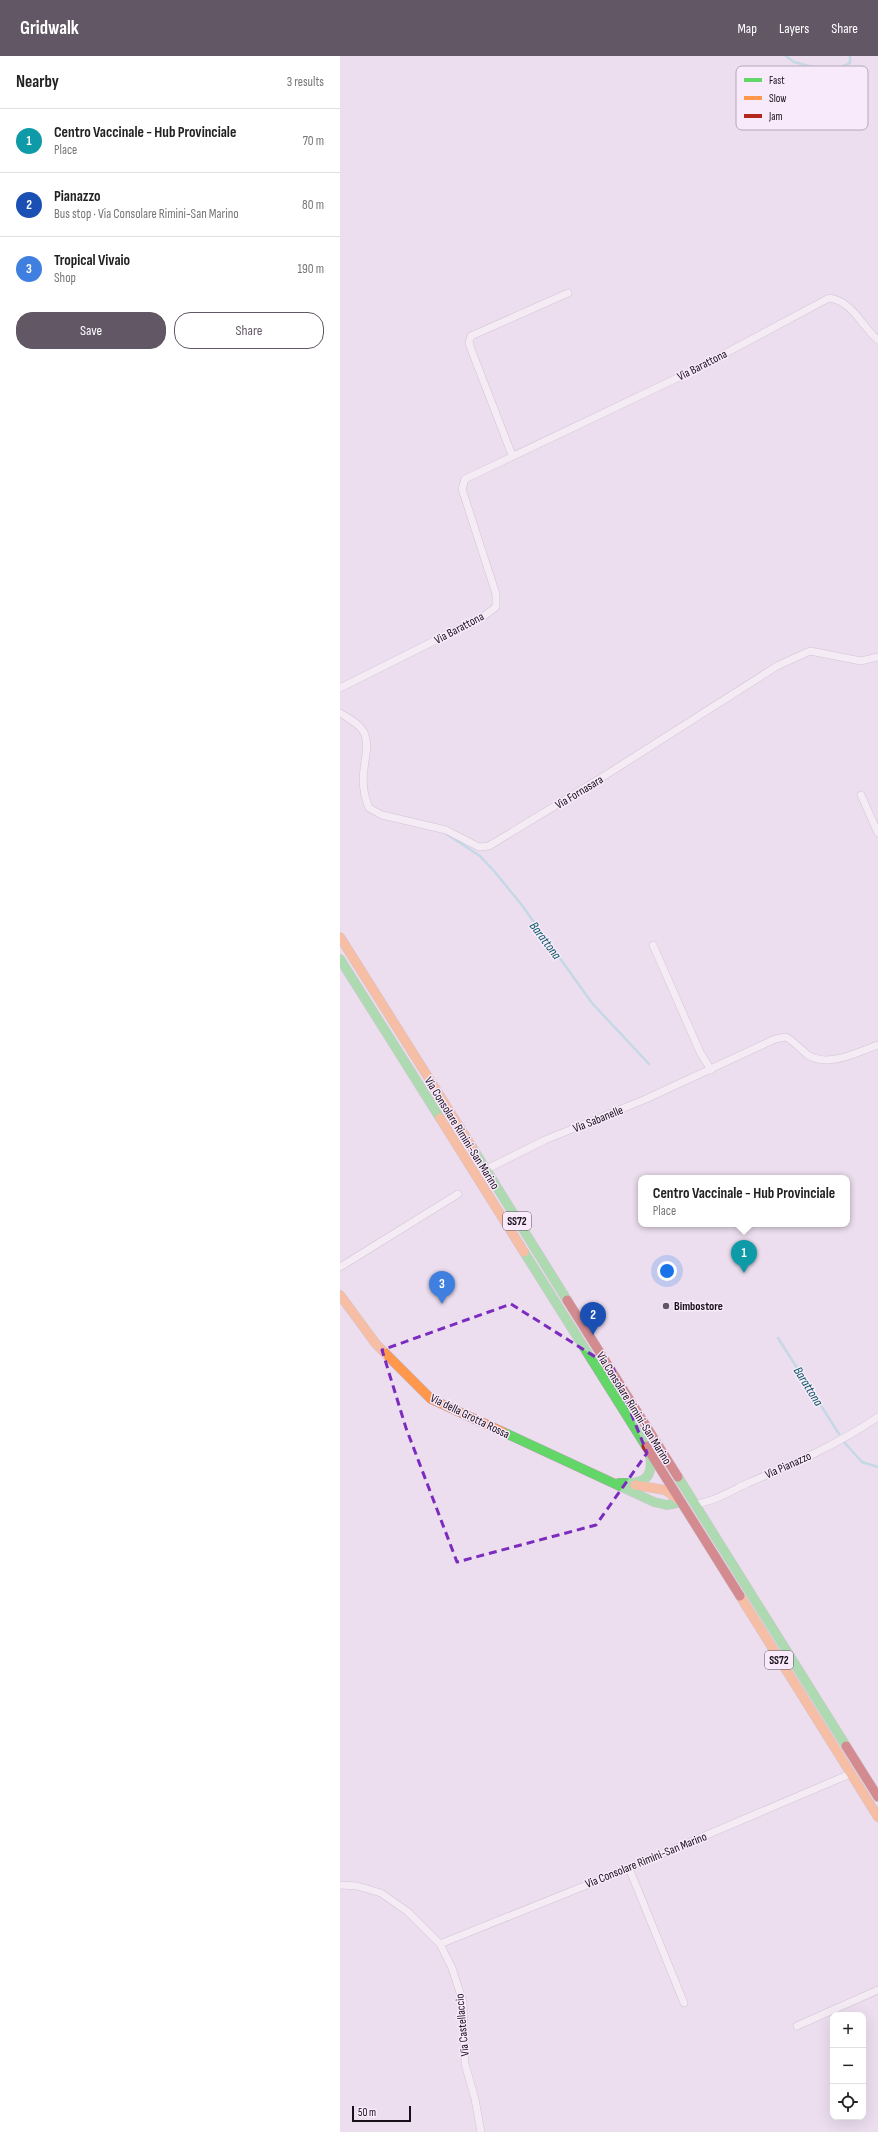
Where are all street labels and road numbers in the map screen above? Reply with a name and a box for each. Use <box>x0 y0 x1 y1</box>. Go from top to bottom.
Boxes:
street label: Via Barattona <box>675 346 730 384</box>
street label: Via Barattona <box>432 609 487 648</box>
street label: Via Fornasara <box>552 772 606 813</box>
street label: Via Consolare Rimini-San Marino <box>421 1074 502 1192</box>
street label: Via Sabanelle <box>571 1103 626 1136</box>
road number: SS72 <box>503 1212 531 1230</box>
street label: Via Consolare Rimini-San Marino <box>593 1349 674 1467</box>
street label: Via della Grotta Rossa <box>428 1391 512 1442</box>
street label: Via Pianazzo <box>763 1449 814 1482</box>
road number: SS72 <box>765 1651 793 1669</box>
street label: Via Consolare Rimini-San Marino <box>583 1829 709 1892</box>
street label: Via Castellaccio <box>452 1993 473 2057</box>

